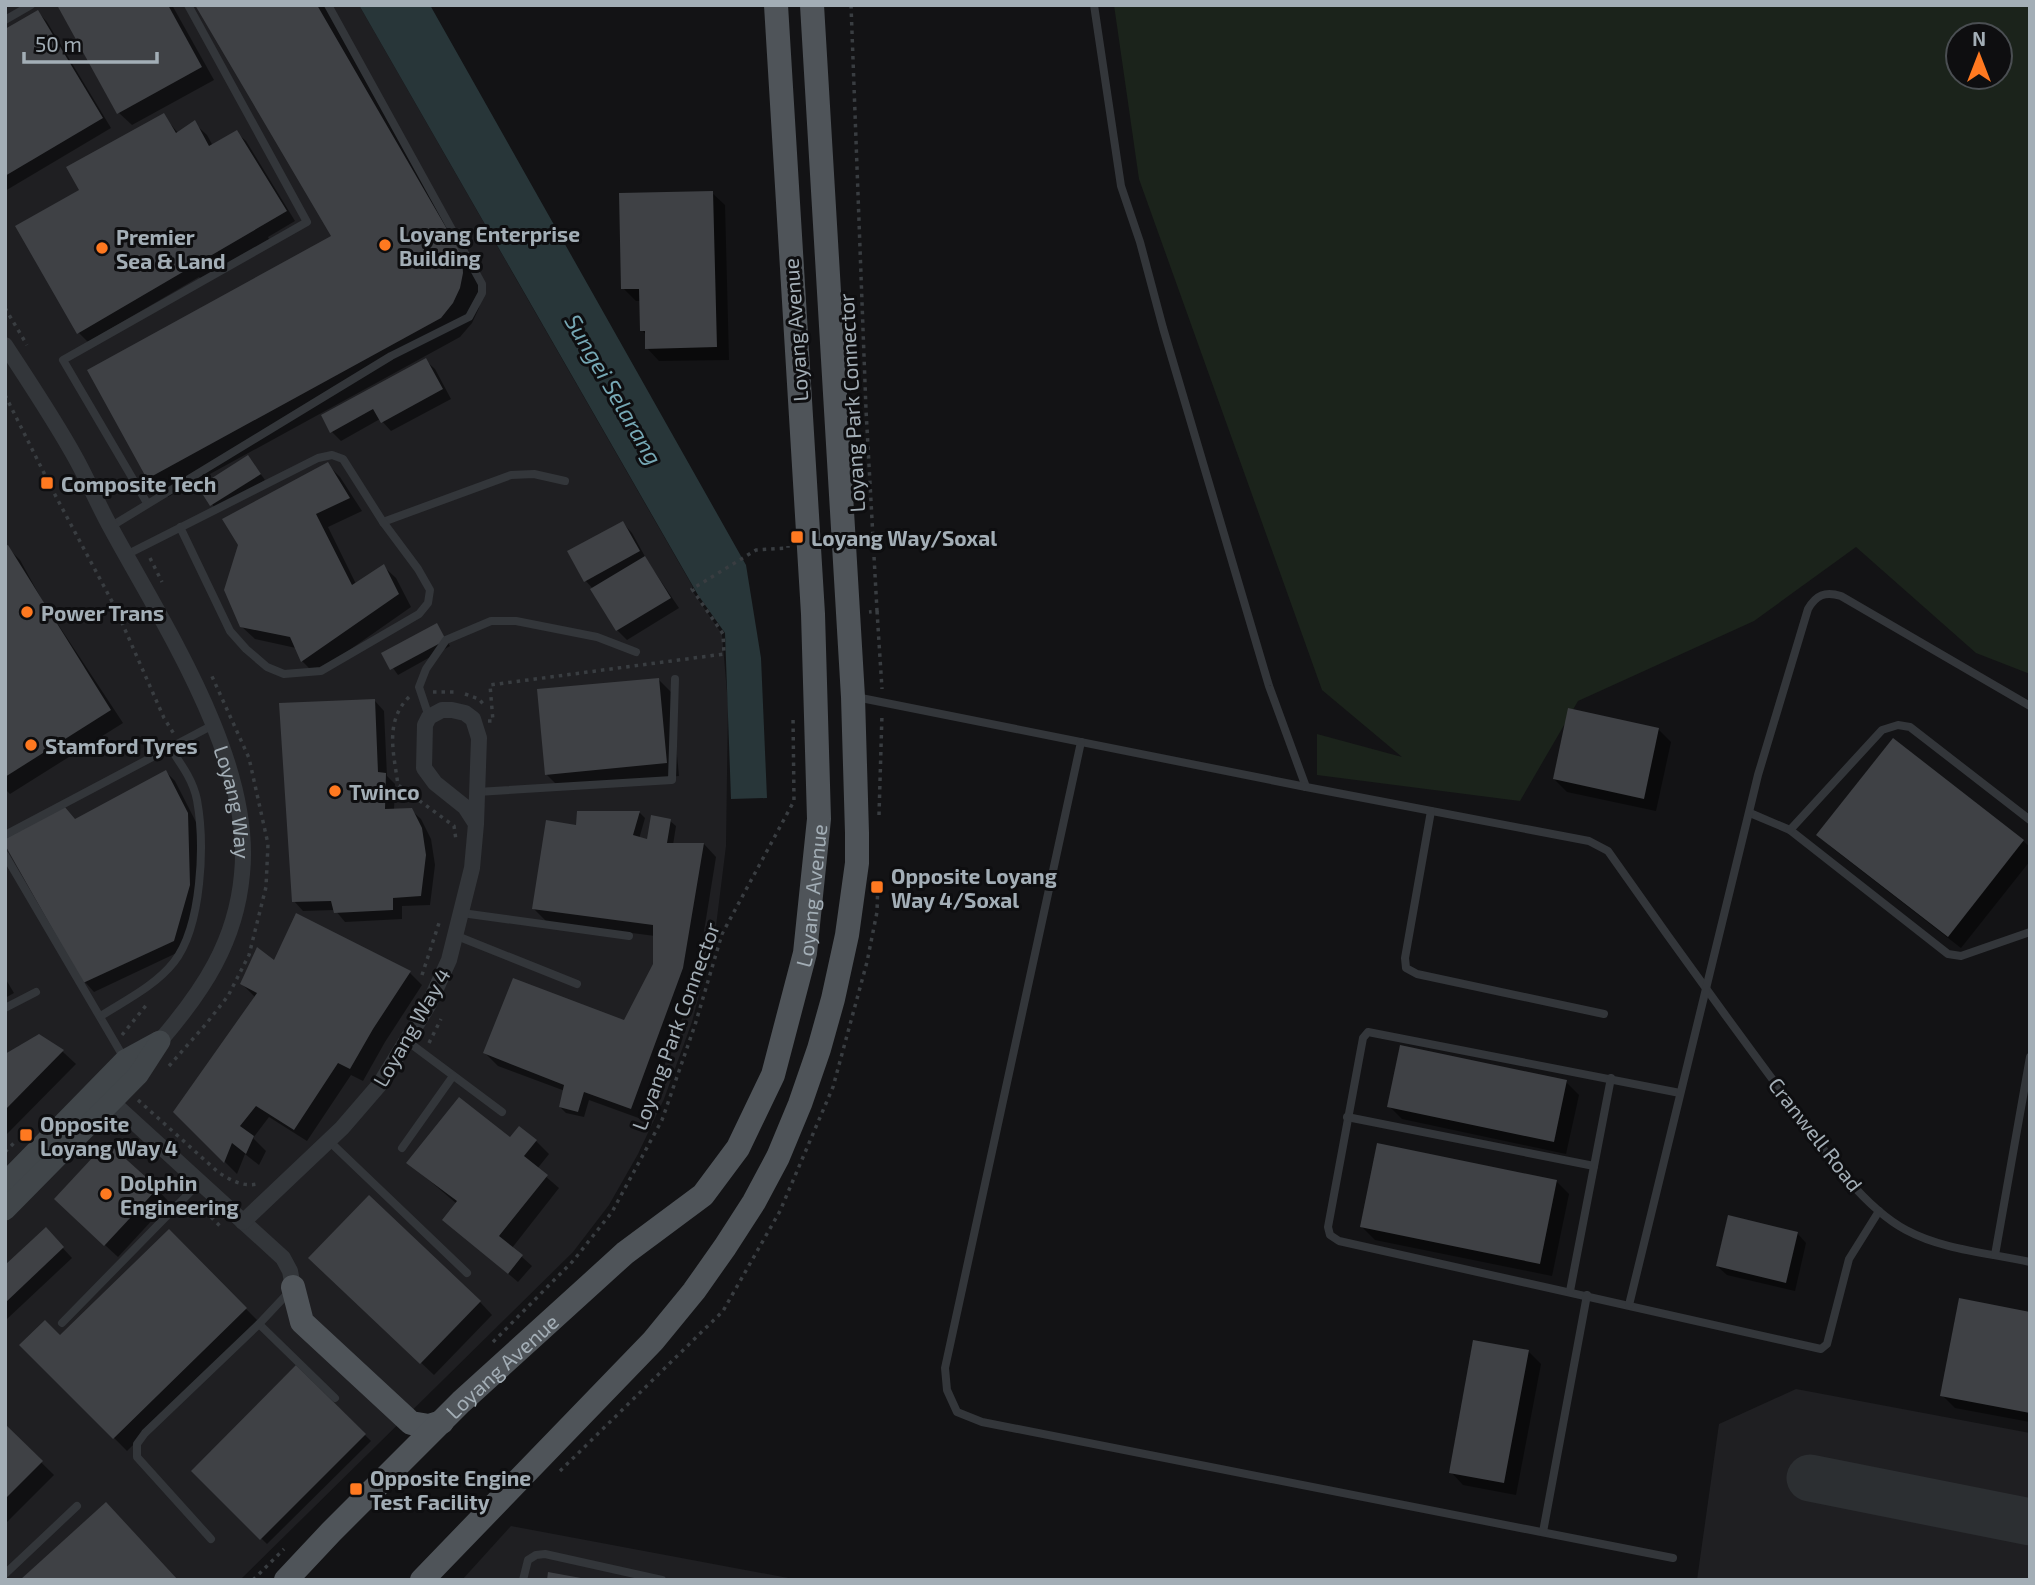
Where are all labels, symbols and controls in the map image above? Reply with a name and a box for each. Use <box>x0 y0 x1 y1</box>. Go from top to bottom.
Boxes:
scale bar <box>24 21 158 65</box>
north arrow <box>1944 21 2014 91</box>
text: N <box>1972 27 1986 50</box>
text: 50 m <box>35 31 82 56</box>
place label: Loyang Enterprise Building <box>399 221 580 270</box>
place label: Premier Sea & Land <box>116 224 226 273</box>
marker: Loyang Enterprise Building <box>377 237 393 253</box>
marker: Premier Sea & Land <box>94 240 110 256</box>
street label: Loyang Avenue <box>778 258 812 402</box>
street label: Loyang Park Connector <box>833 292 869 513</box>
water label: Sungei Selarang <box>560 309 668 469</box>
place label: Composite Tech <box>61 471 216 496</box>
marker: Composite Tech <box>39 475 55 491</box>
place label: Loyang Way/Soxal <box>811 525 997 551</box>
marker: Loyang Way/Soxal <box>789 529 805 545</box>
place label: Power Trans <box>41 600 164 625</box>
marker: Power Trans <box>19 604 35 620</box>
place label: Stamford Tyres <box>45 733 198 759</box>
marker: Stamford Tyres <box>23 737 39 753</box>
street label: Loyang Way <box>210 742 256 859</box>
place label: Twinco <box>349 779 420 804</box>
marker: Twinco <box>327 783 343 799</box>
street label: Loyang Avenue <box>789 823 831 970</box>
place label: Opposite Loyang Way 4/Soxal <box>891 863 1057 913</box>
marker: Opposite Loyang Way 4/Soxal <box>869 879 885 895</box>
street label: Loyang Park Connector <box>626 918 724 1133</box>
street label: Loyang Way 4 <box>367 963 455 1091</box>
street label: Cranwell Road <box>1764 1072 1868 1196</box>
place label: Opposite Loyang Way 4 <box>40 1111 178 1161</box>
marker: Opposite Loyang Way 4 <box>18 1127 34 1143</box>
place label: Dolphin Engineering <box>120 1170 239 1219</box>
marker: Dolphin Engineering <box>98 1186 114 1202</box>
street label: Loyang Avenue <box>440 1308 563 1423</box>
place label: Opposite Engine Test Facility <box>370 1465 531 1515</box>
marker: Opposite Engine Test Facility <box>348 1481 364 1497</box>

